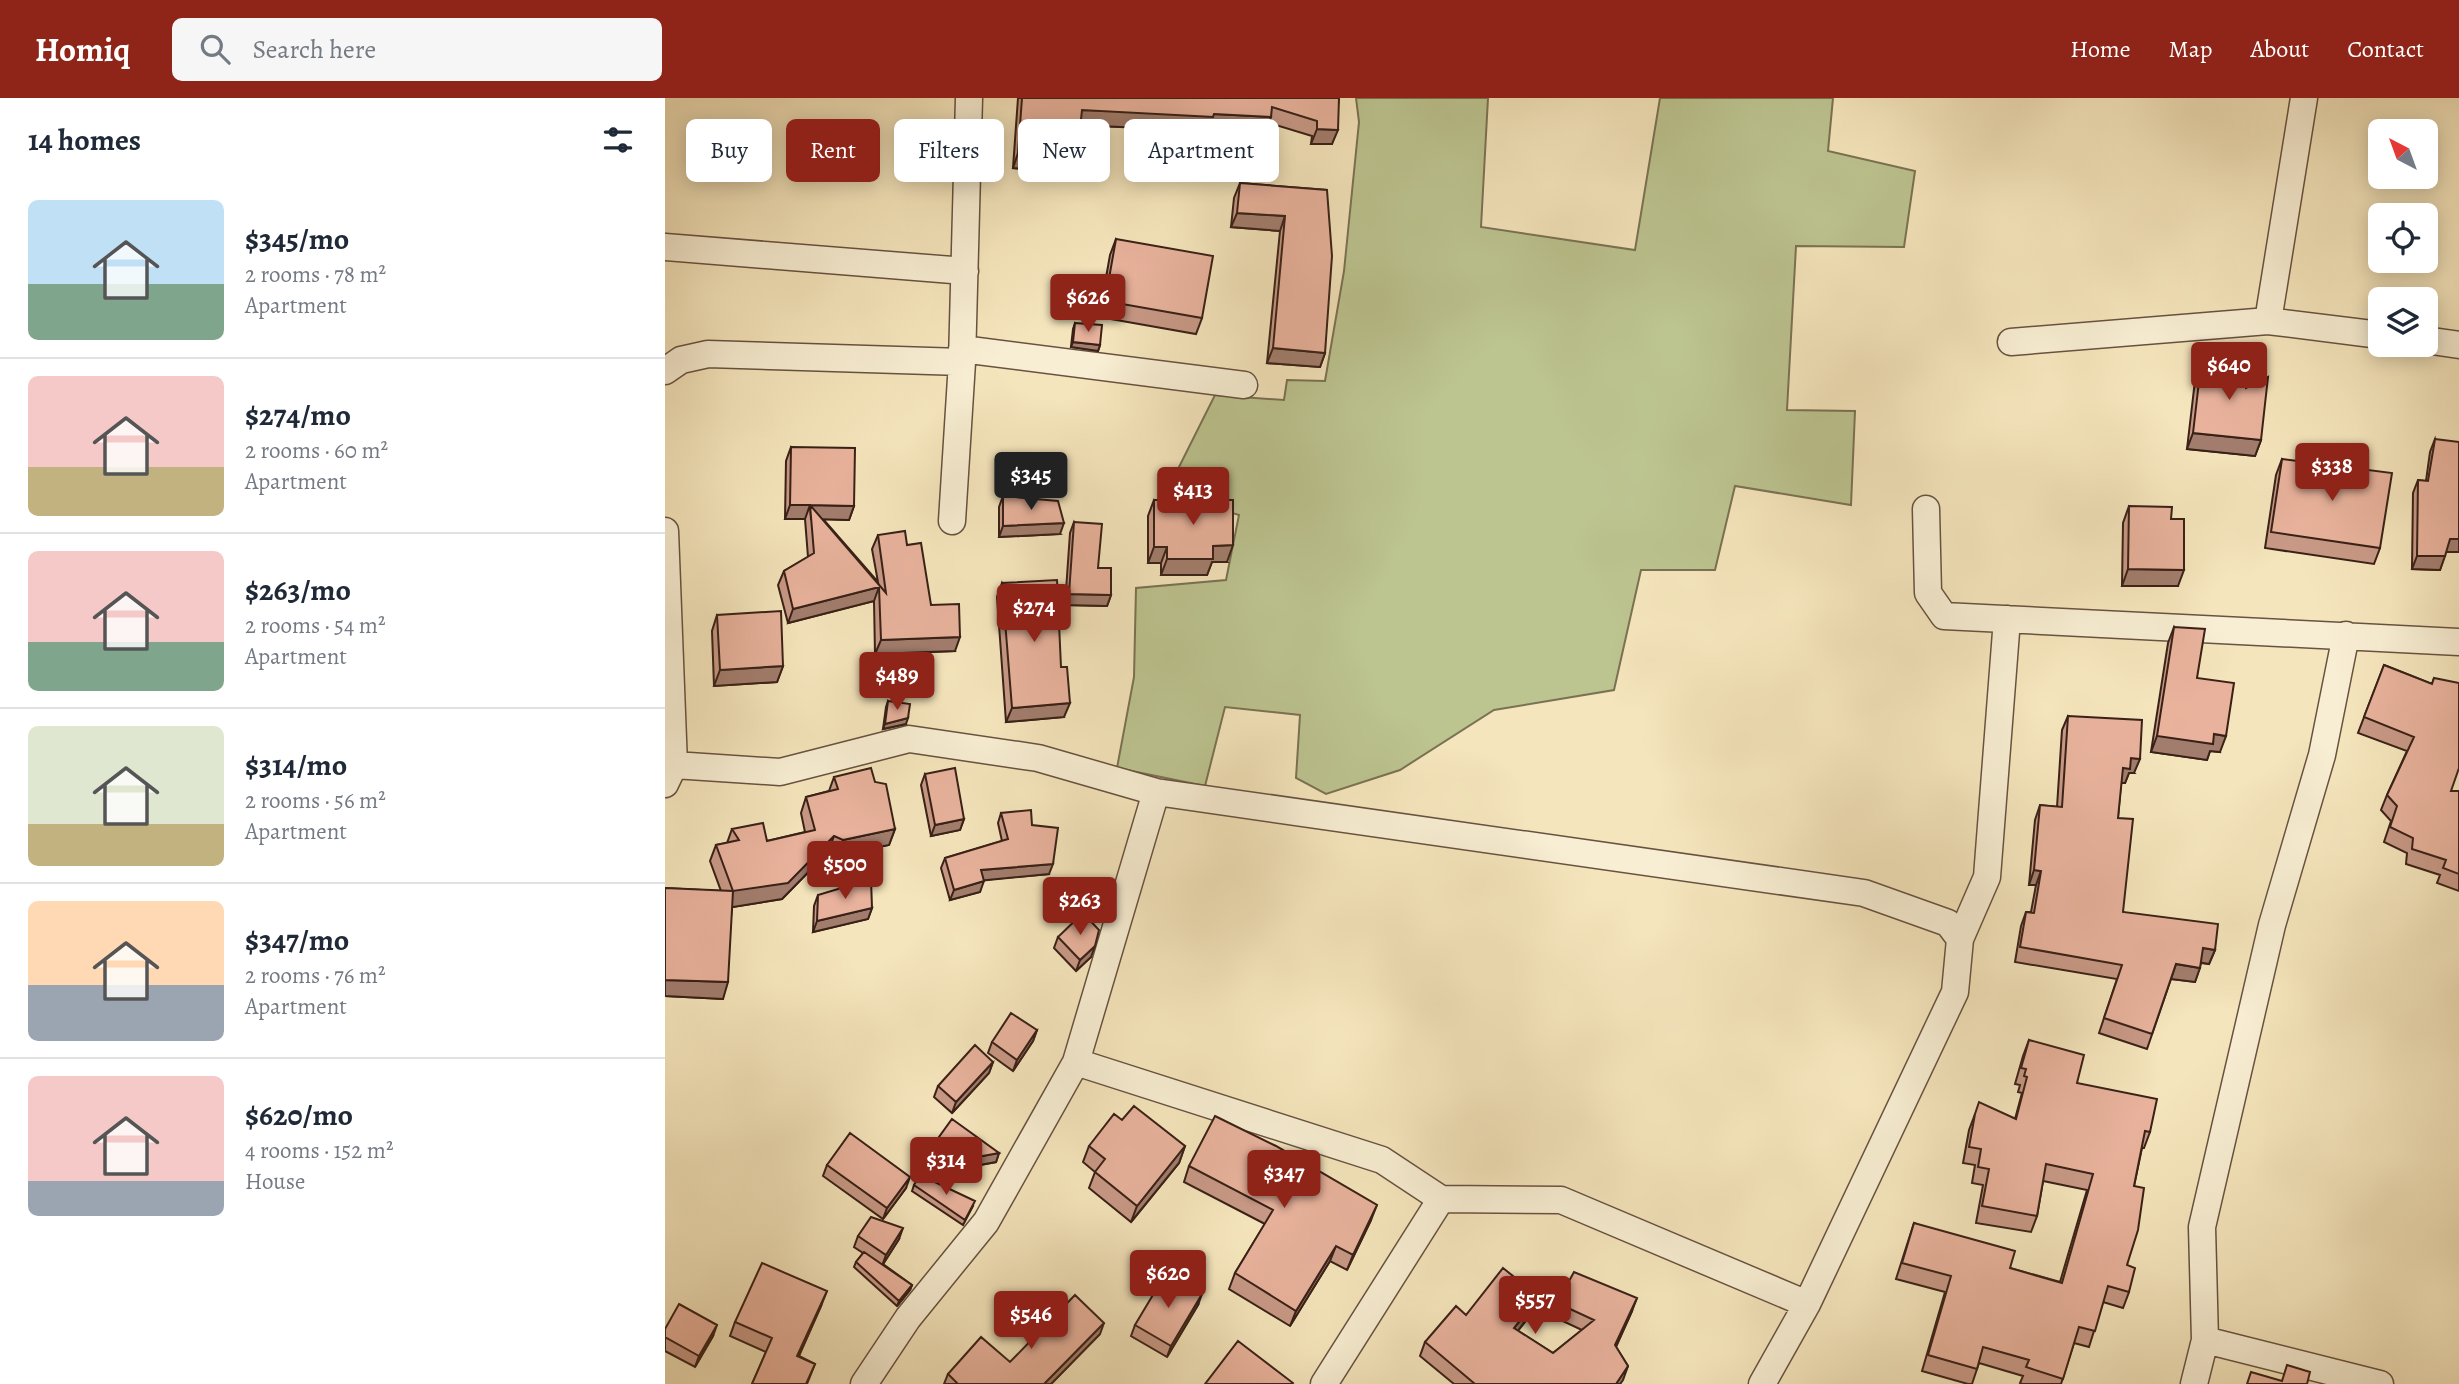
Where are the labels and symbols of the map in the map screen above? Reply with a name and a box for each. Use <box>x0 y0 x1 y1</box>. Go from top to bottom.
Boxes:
north arrow <box>2368 119 2438 189</box>
pin: $626 <box>1047 274 1129 334</box>
pin: $640 <box>2188 342 2270 402</box>
pin: $338 <box>2291 444 2373 503</box>
pin: $345 <box>990 452 1072 512</box>
pin: $413 <box>1152 468 1234 527</box>
pin: $274 <box>993 584 1075 644</box>
pin: $489 <box>856 652 938 712</box>
pin: $500 <box>804 842 886 901</box>
pin: $263 <box>1039 878 1121 937</box>
pin: $314 <box>905 1138 987 1197</box>
pin: $347 <box>1243 1150 1325 1210</box>
pin: $620 <box>1127 1250 1209 1310</box>
pin: $557 <box>1494 1276 1576 1336</box>
pin: $546 <box>990 1292 1072 1351</box>

